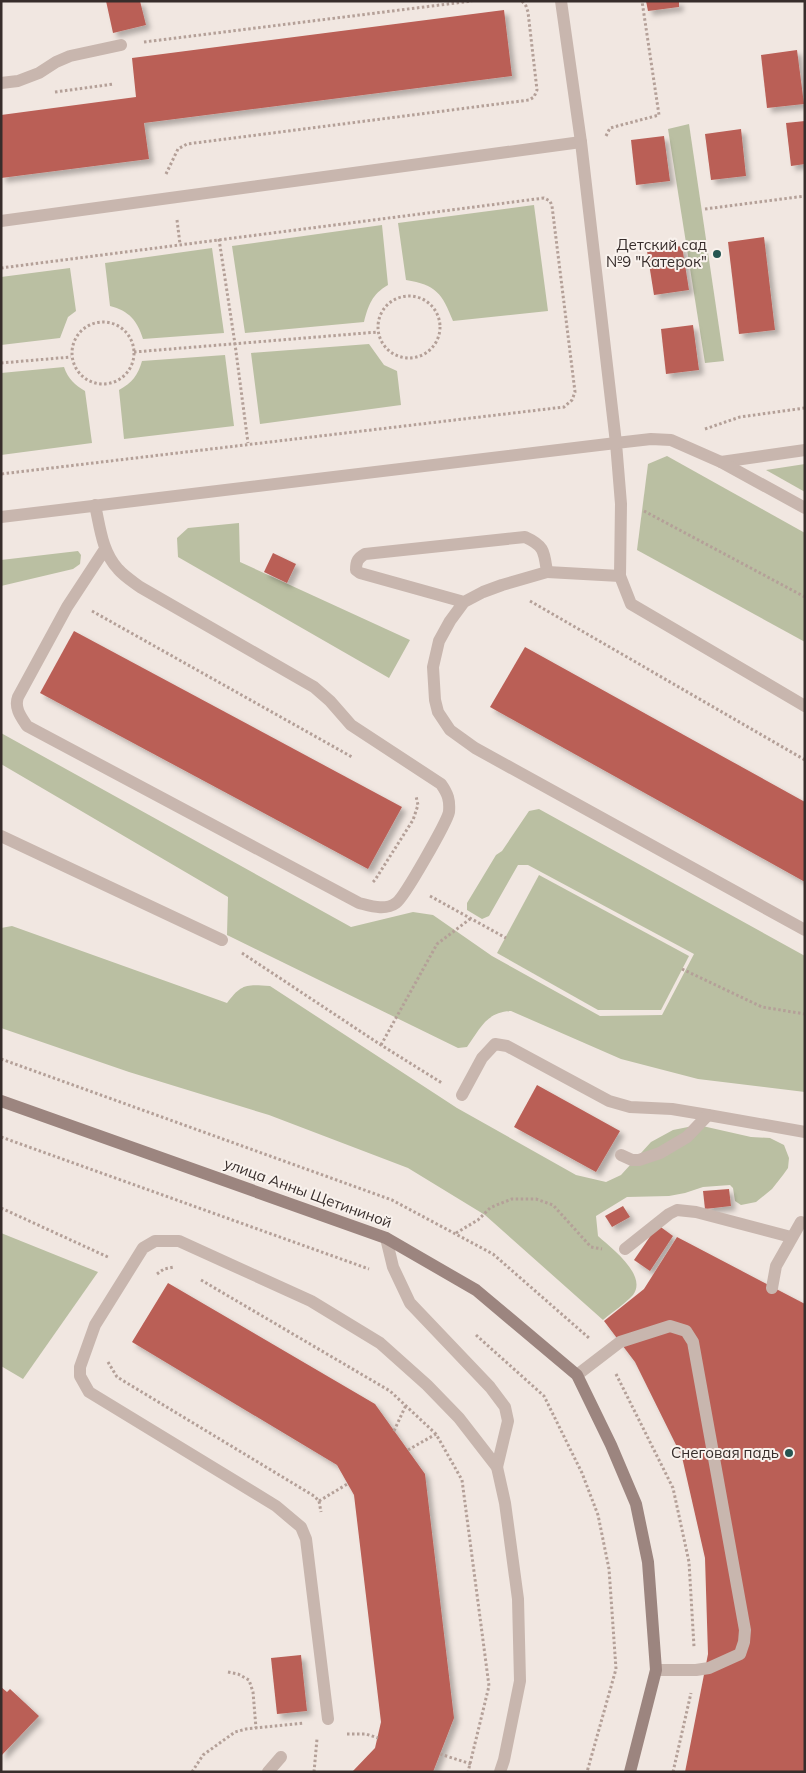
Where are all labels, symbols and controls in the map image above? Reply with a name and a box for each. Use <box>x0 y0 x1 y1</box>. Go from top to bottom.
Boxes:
place label: Детский сад №9 "Катерок" <box>606 235 707 271</box>
marker: Детский сад №9 "Катерок" <box>711 248 723 260</box>
street label: улица Анны Щетининой <box>222 1153 395 1232</box>
place label: Снеговая падь <box>671 1443 779 1462</box>
marker: Снеговая падь <box>783 1447 795 1459</box>

